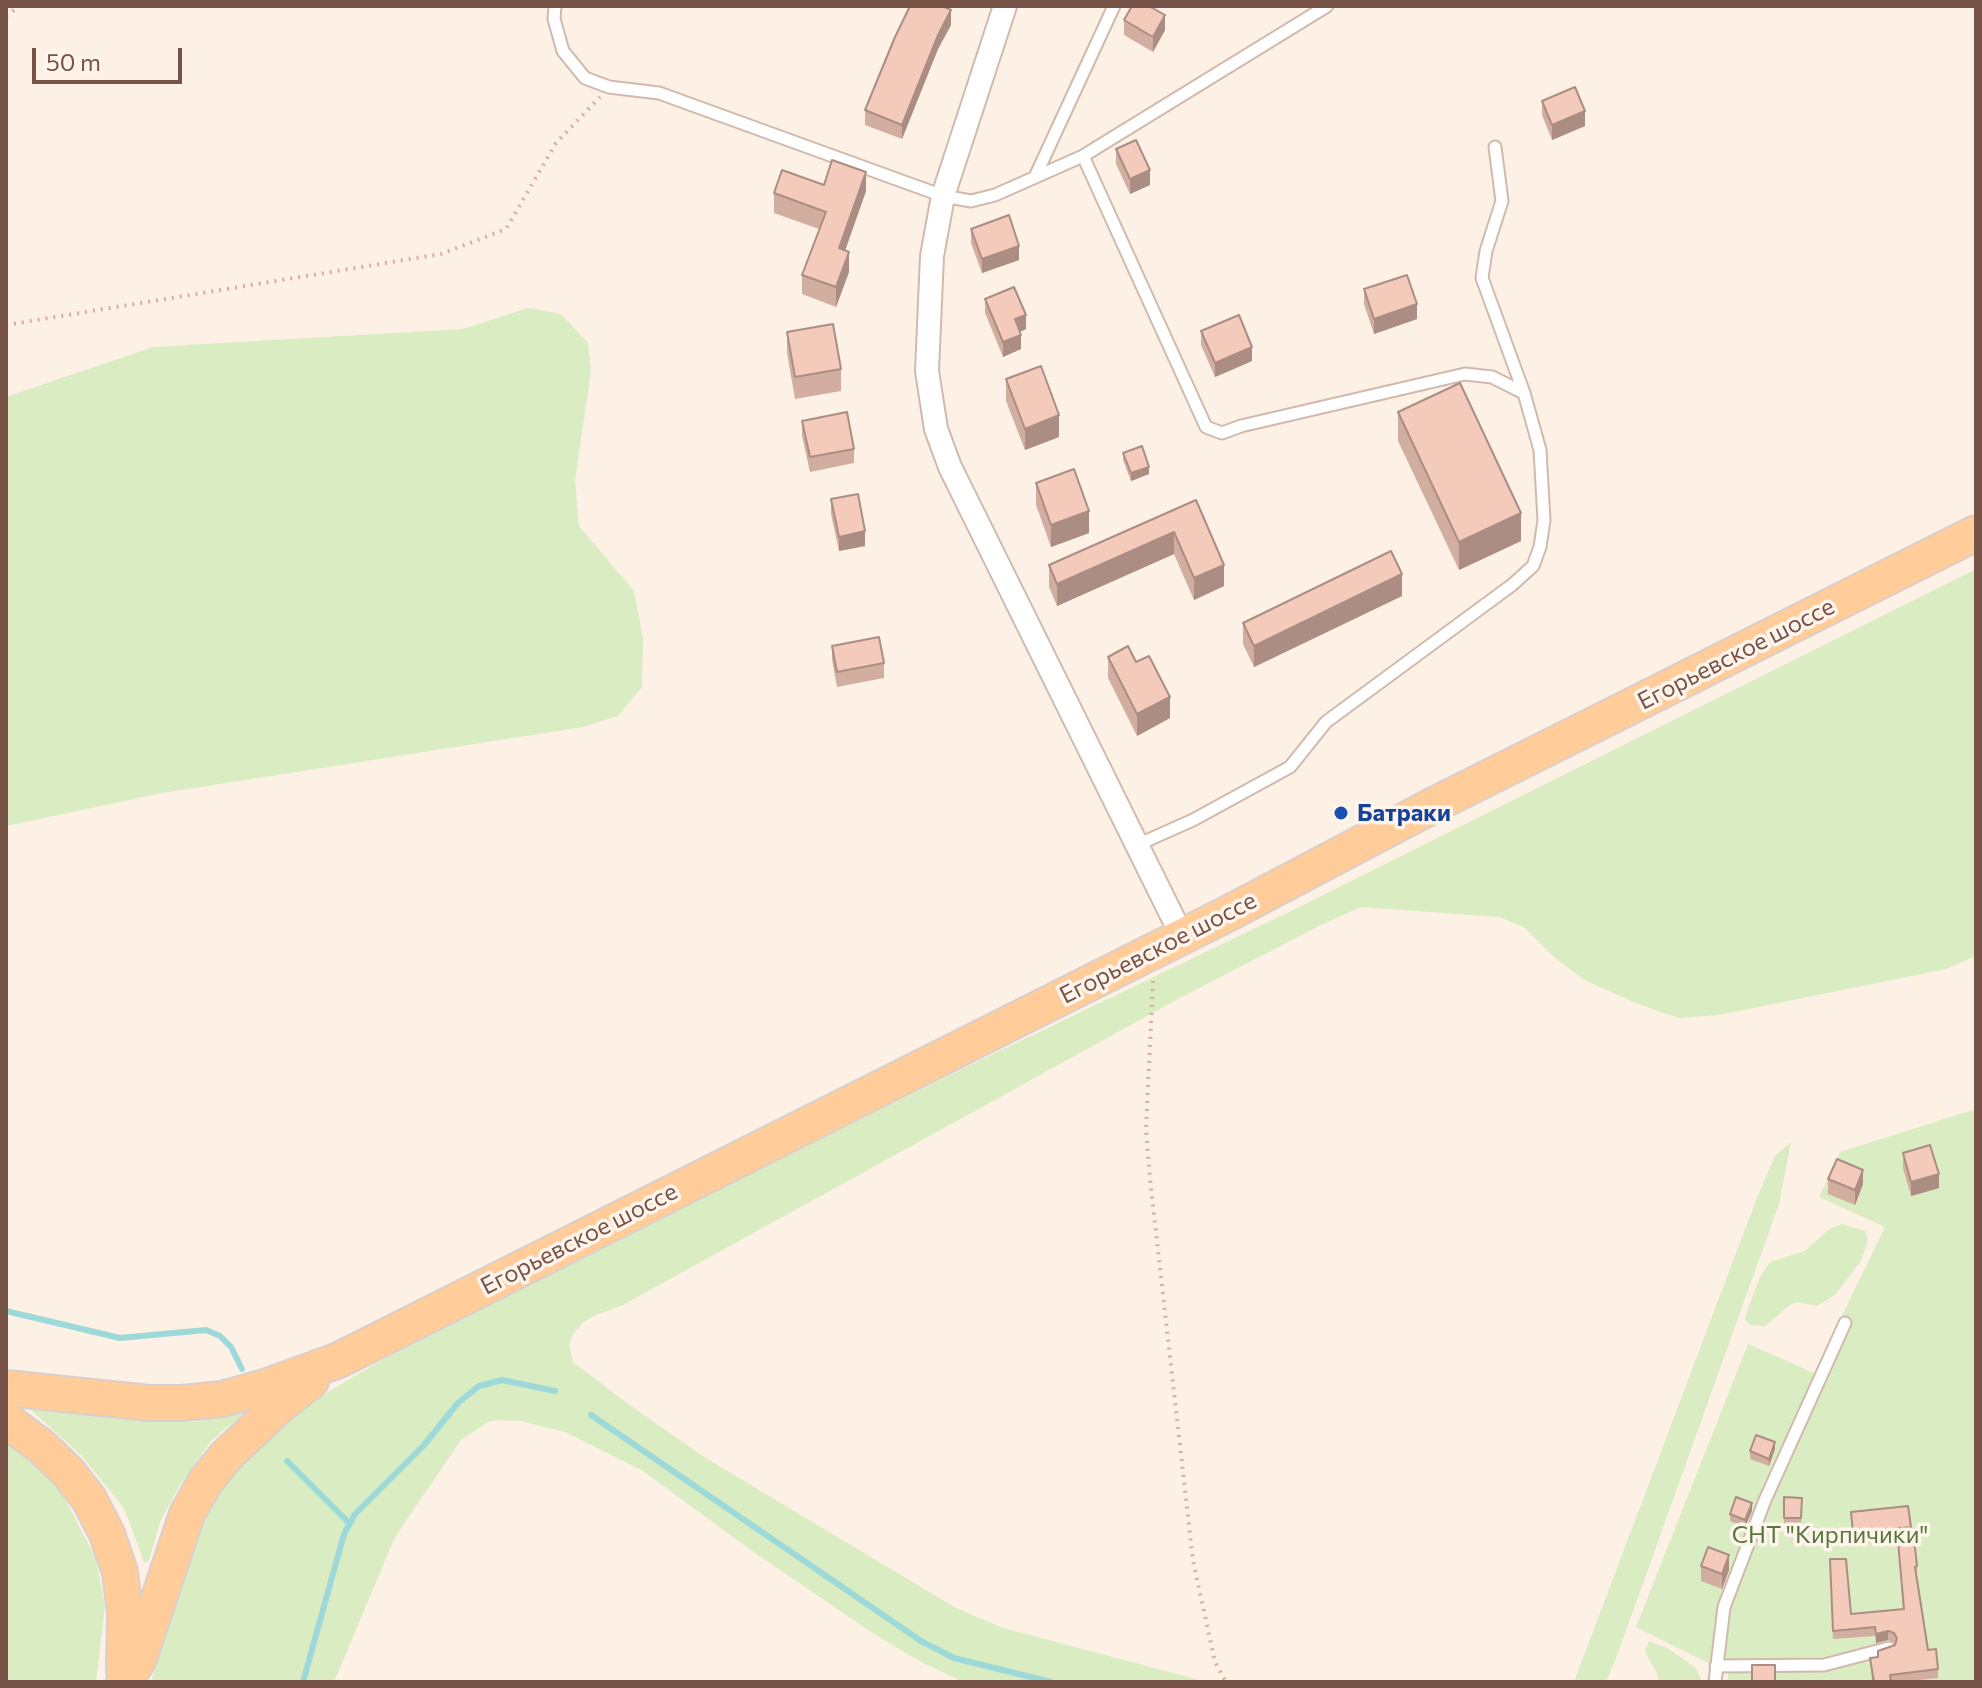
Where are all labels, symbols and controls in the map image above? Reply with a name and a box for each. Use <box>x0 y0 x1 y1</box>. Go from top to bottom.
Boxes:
scale bar <box>36 32 186 82</box>
text: 50 m <box>46 47 101 76</box>
street label: Егорьевское шоссе <box>1633 592 1839 716</box>
place label: Батраки <box>1357 799 1451 827</box>
marker: Батраки <box>1332 804 1350 822</box>
street label: Егорьевское шоссе <box>1055 886 1261 1010</box>
street label: Егорьевское шоссе <box>476 1177 682 1301</box>
park label: СНТ "Кирпичики" <box>1732 1521 1928 1549</box>

